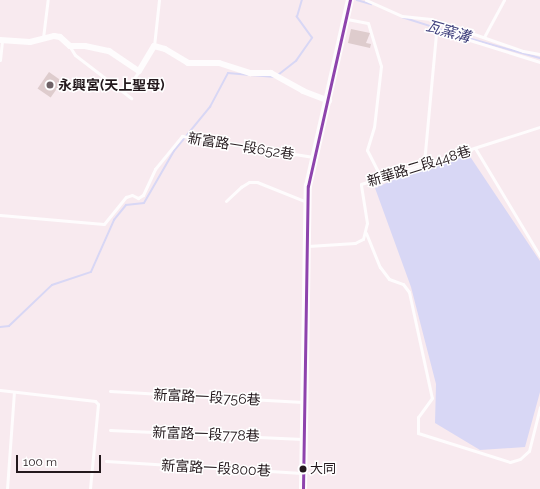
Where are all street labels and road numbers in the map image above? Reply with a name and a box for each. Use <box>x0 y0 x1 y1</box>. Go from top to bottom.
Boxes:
street label: 新富路一段652巷 <box>187 129 295 163</box>
street label: 新華路二段448巷 <box>365 142 473 190</box>
street label: 新富路一段756巷 <box>153 386 261 408</box>
street label: 新富路一段778巷 <box>152 424 260 444</box>
street label: 新富路一段800巷 <box>161 457 271 479</box>

